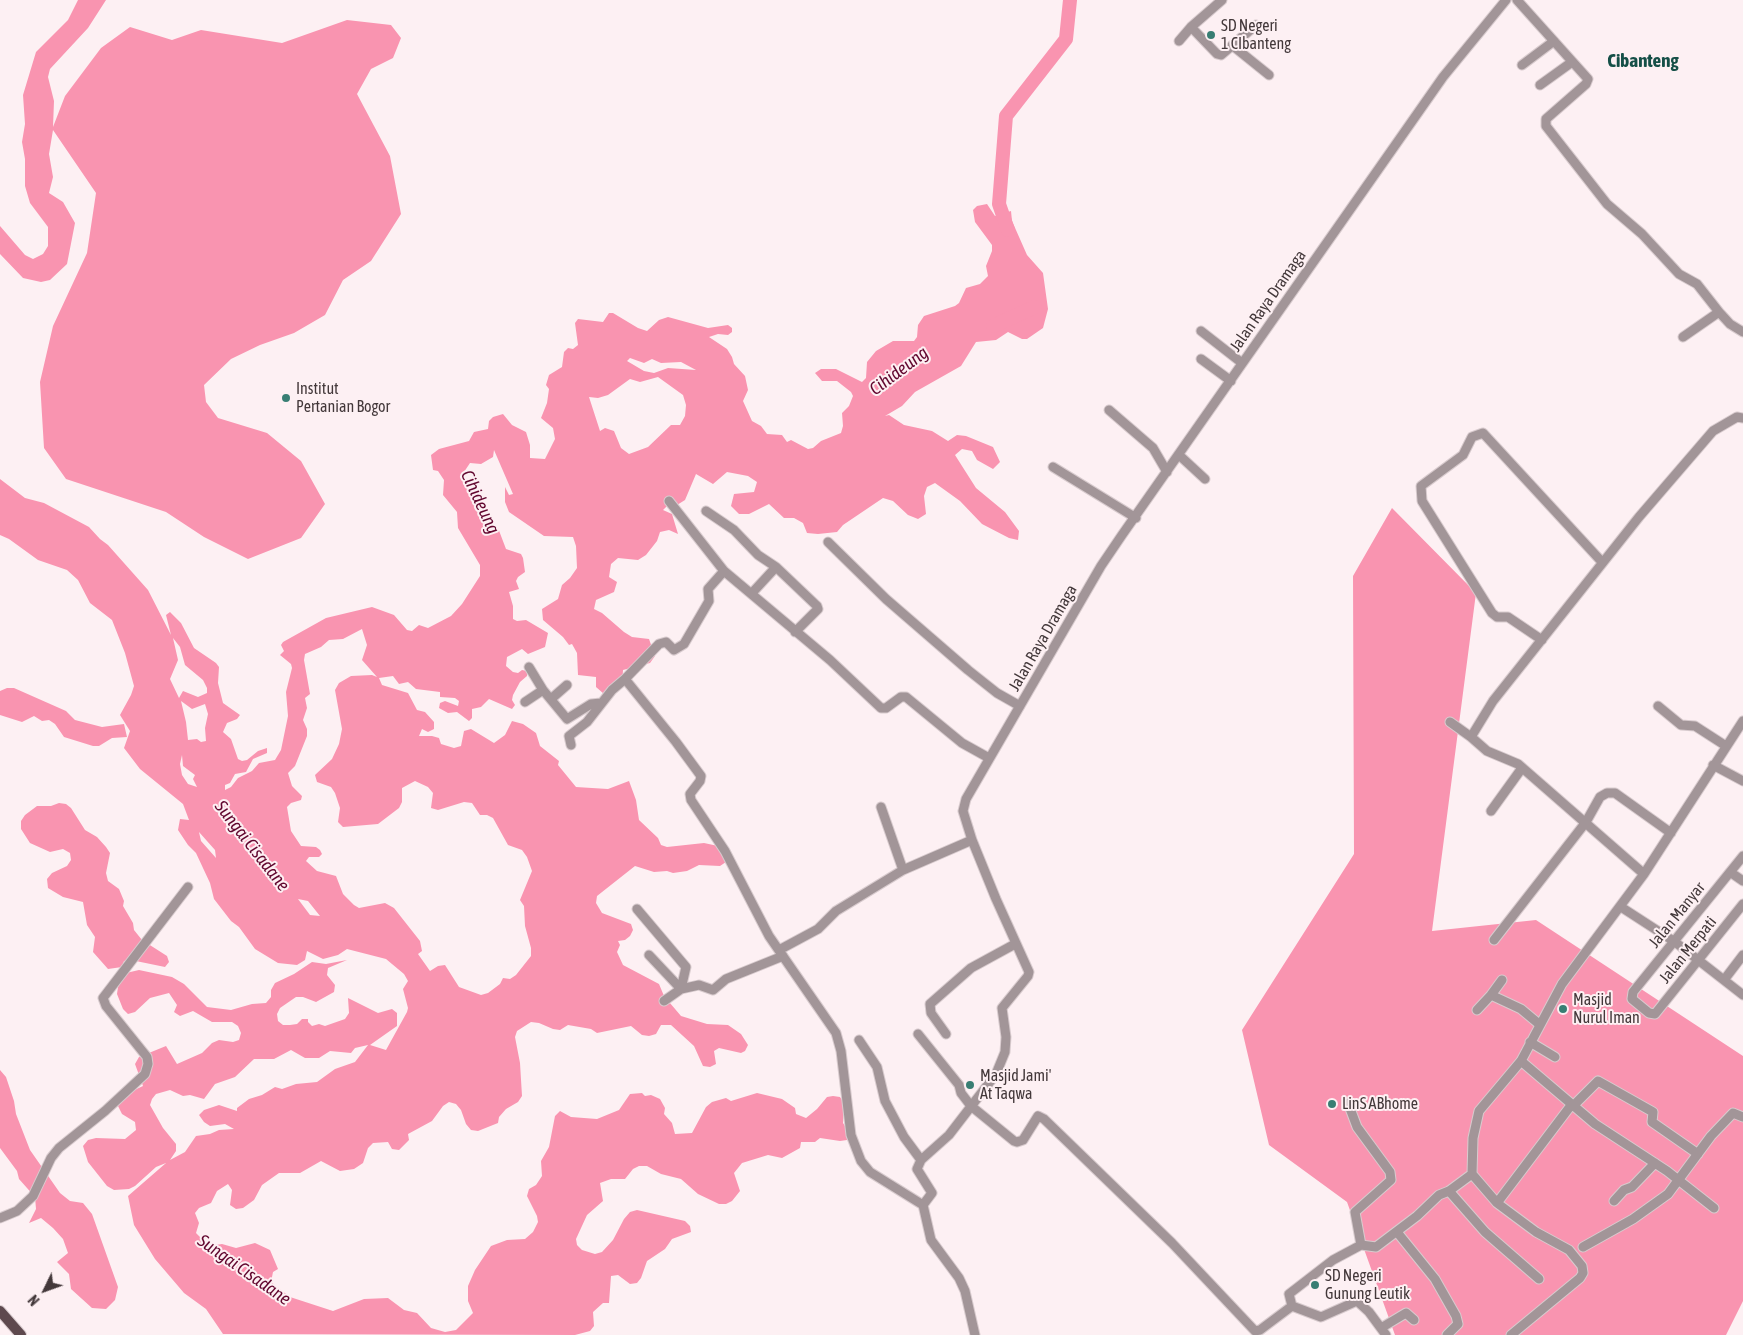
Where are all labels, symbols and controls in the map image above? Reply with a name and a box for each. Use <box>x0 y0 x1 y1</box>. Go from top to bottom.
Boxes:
place label: SD Negeri 1 CIbanteng <box>1221 16 1291 54</box>
marker: SD Negeri 1 CIbanteng <box>1205 29 1217 41</box>
district label: Cibanteng <box>1607 50 1679 72</box>
street label: Jalan Raya Dramaga <box>1226 247 1310 355</box>
water label: Cihideung <box>865 342 933 400</box>
place label: Institut Pertanian Bogor <box>296 379 390 417</box>
marker: Institut Pertanian Bogor <box>280 392 292 404</box>
water label: Cihideung <box>456 467 504 537</box>
street label: Jalan Raya Dramaga <box>1005 581 1081 695</box>
water label: Sungai Cisadane <box>210 796 294 896</box>
street label: Jalan Manyar <box>1645 878 1709 952</box>
street label: Jalan Merpati <box>1655 913 1721 987</box>
place label: Masjid Nurul Iman <box>1573 990 1640 1028</box>
marker: Masjid Nurul Iman <box>1557 1003 1569 1015</box>
place label: Masjid Jami' At Taqwa <box>980 1066 1051 1104</box>
marker: Masjid Jami' At Taqwa <box>964 1079 976 1091</box>
place label: LinS ABhome <box>1342 1094 1418 1114</box>
marker: LinS ABhome <box>1326 1098 1338 1110</box>
water label: Sungai Cisadane <box>193 1230 295 1310</box>
north arrow <box>20 1265 70 1315</box>
place label: SD Negeri Gunung Leutik <box>1325 1266 1410 1304</box>
marker: SD Negeri Gunung Leutik <box>1309 1279 1321 1291</box>
text: N <box>25 1292 43 1308</box>

